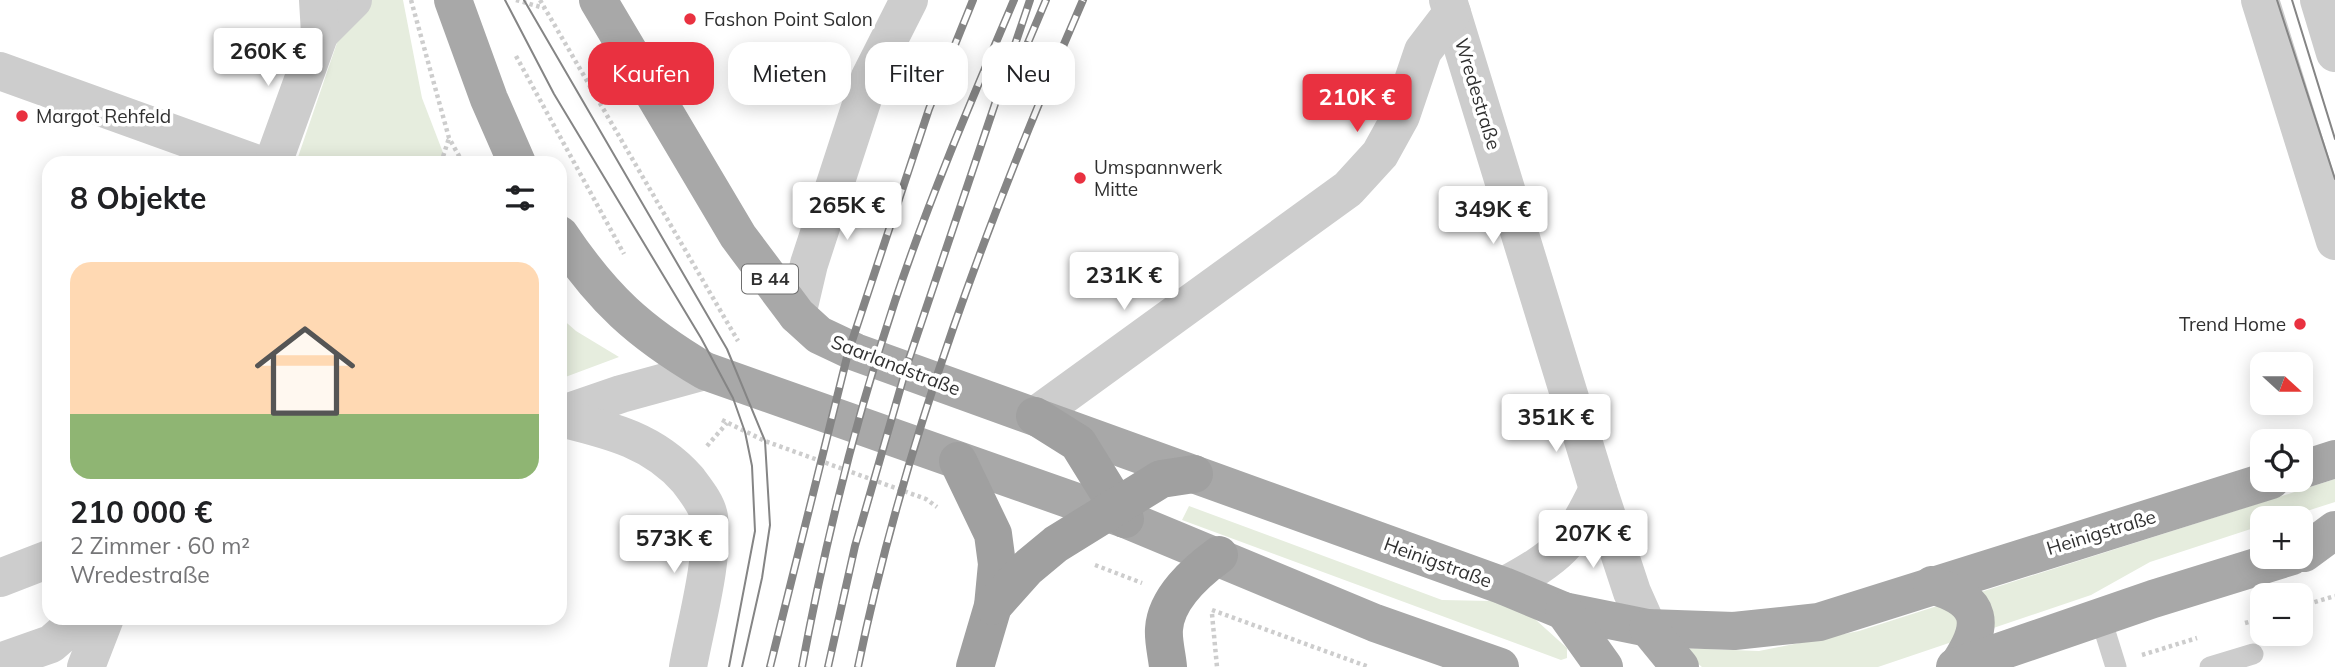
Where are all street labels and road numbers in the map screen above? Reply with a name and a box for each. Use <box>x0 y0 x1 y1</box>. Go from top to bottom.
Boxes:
street label: Wredestraße <box>1450 35 1506 153</box>
road number: B 44 <box>742 264 798 293</box>
street label: Saarlandstraße <box>828 329 964 401</box>
street label: Heinigstraße <box>2043 504 2159 560</box>
street label: Heinigstraße <box>1381 531 1495 593</box>

